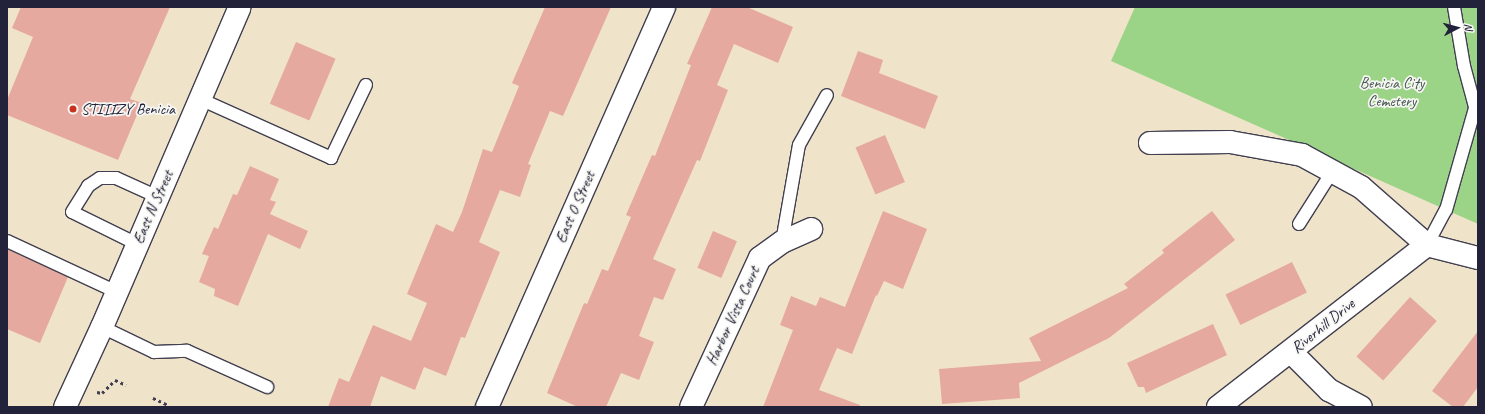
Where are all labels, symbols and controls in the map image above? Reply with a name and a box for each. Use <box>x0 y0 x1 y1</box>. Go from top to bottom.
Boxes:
north arrow <box>1437 8 1477 48</box>
text: N <box>1462 23 1476 31</box>
park label: Benicia City Cemetery <box>1360 73 1424 111</box>
place label: STIIIZY Benicia <box>81 99 175 119</box>
marker: STIIIZY Benicia <box>68 104 78 114</box>
street label: East N Street <box>128 167 178 247</box>
street label: East O Street <box>551 168 599 246</box>
street label: Harbor Vista Court <box>702 264 764 368</box>
street label: Riverhill Drive <box>1287 295 1359 357</box>

